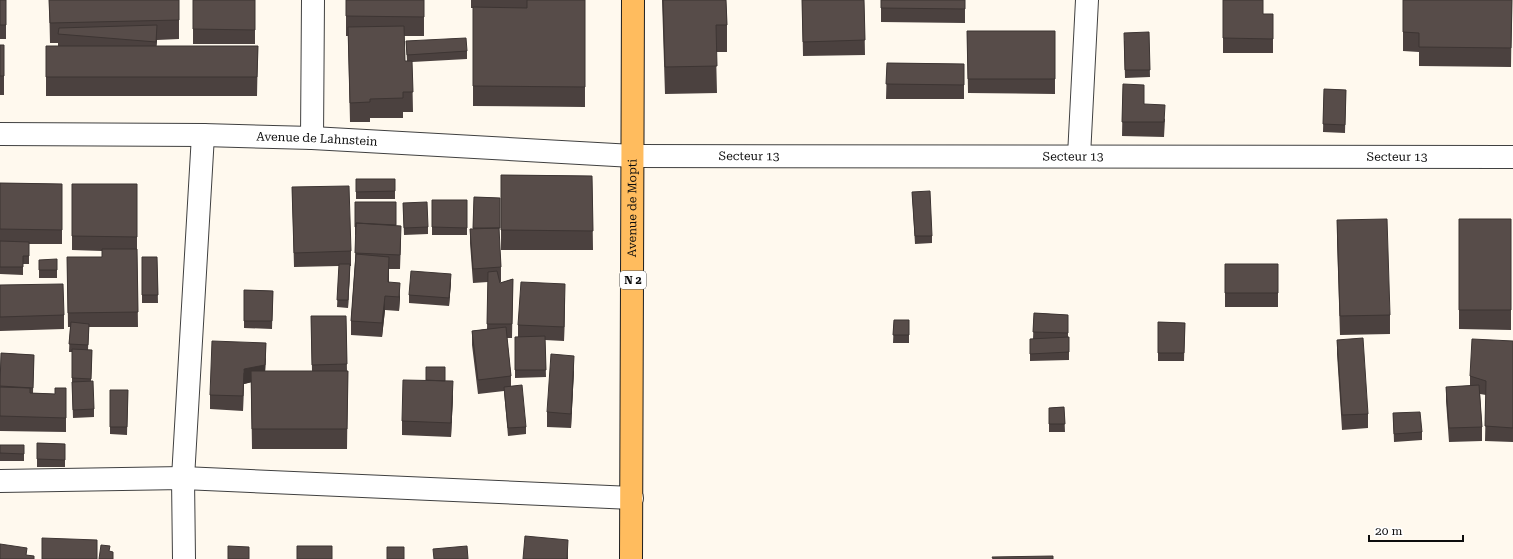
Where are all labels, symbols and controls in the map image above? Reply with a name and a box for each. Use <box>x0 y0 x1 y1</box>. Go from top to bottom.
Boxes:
street label: Avenue de Lahnstein <box>256 129 378 149</box>
street label: Secteur 13 <box>719 149 780 163</box>
street label: Secteur 13 <box>1043 149 1104 164</box>
street label: Secteur 13 <box>1367 150 1428 164</box>
street label: Avenue de Mopti <box>625 159 639 257</box>
road number: N 2 <box>620 271 646 289</box>
scale bar <box>1369 517 1463 543</box>
text: 20 m <box>1375 524 1402 538</box>

